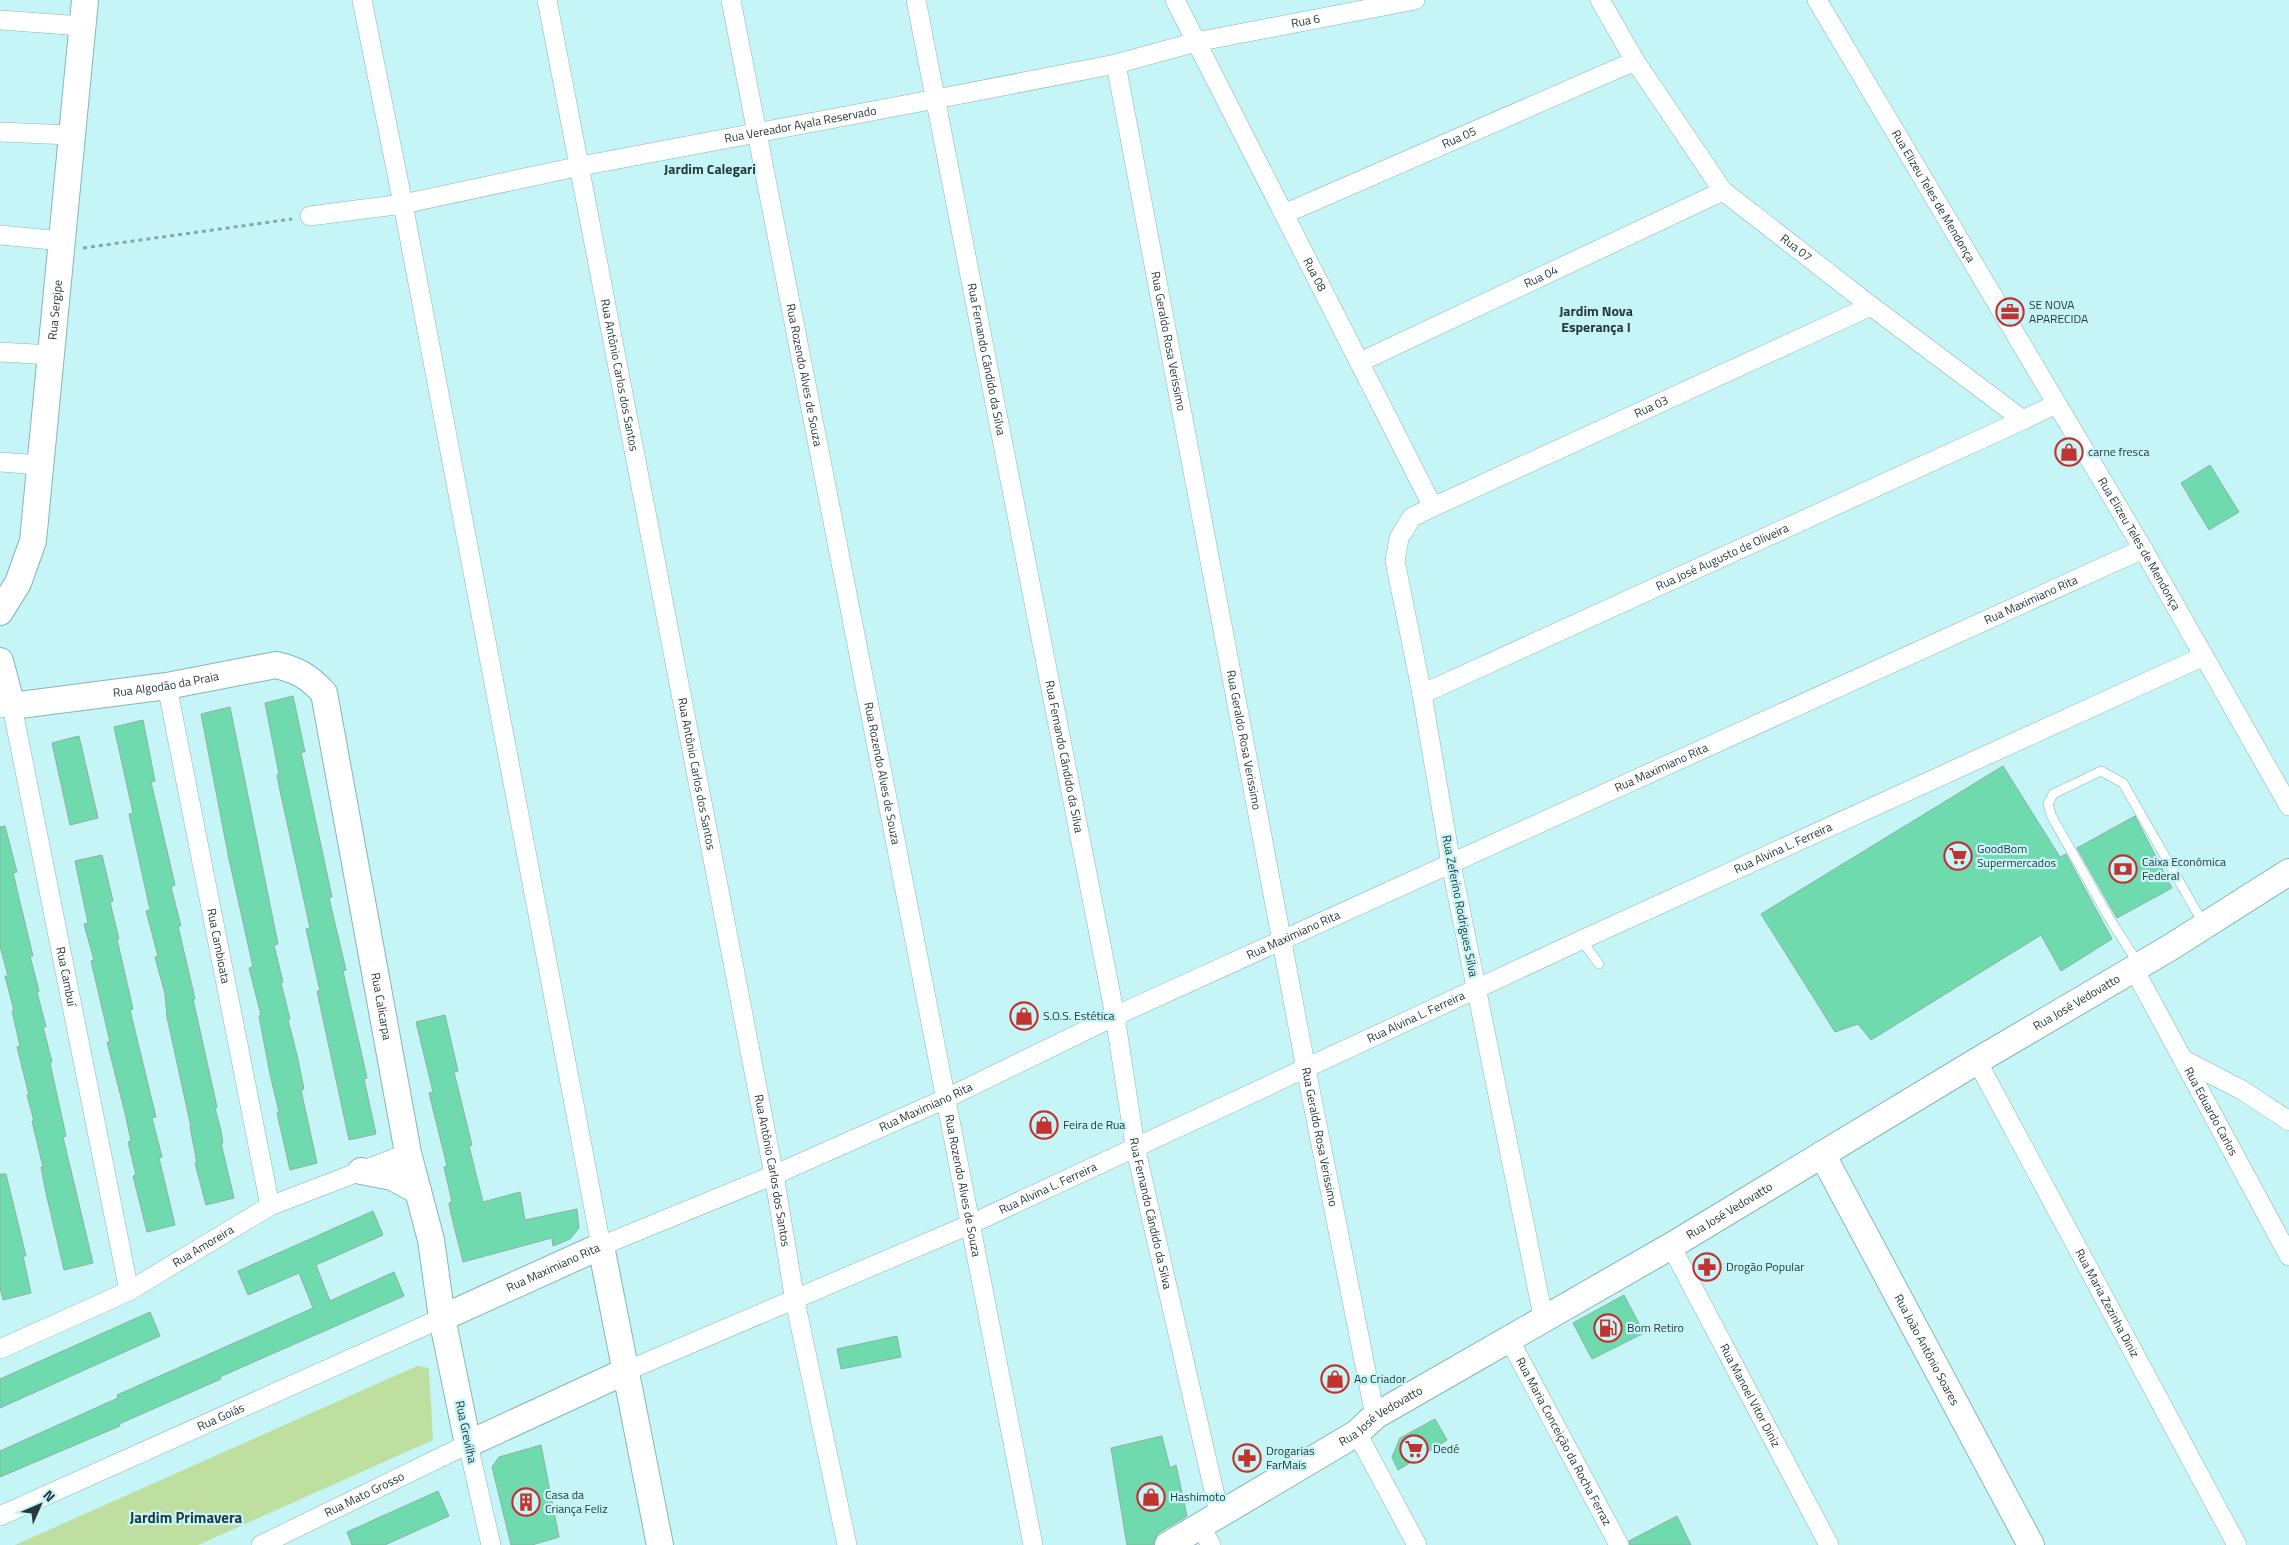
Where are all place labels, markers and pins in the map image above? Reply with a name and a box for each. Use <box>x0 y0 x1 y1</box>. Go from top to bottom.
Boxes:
place label: SE NOVA APARECIDA <box>2029 295 2088 328</box>
office icon: SE NOVA APARECIDA <box>1995 297 2025 327</box>
shop icon: carne fresca <box>2054 437 2084 467</box>
place label: carne fresca <box>2088 442 2149 461</box>
place label: GoodBom Supermercados <box>1977 839 2056 872</box>
supermarket icon: GoodBom Supermercados <box>1943 841 1973 871</box>
place label: Caixa Econômica Federal <box>2142 852 2226 885</box>
bank icon: Caixa Econômica Federal <box>2108 854 2138 884</box>
shop icon: S.O.S. Estética <box>1009 1001 1039 1031</box>
place label: S.O.S. Estética <box>1043 1006 1115 1025</box>
shop icon: Feira de Rua <box>1029 1110 1059 1140</box>
place label: Feira de Rua <box>1063 1115 1125 1134</box>
pharmacy icon: Drogão Popular <box>1692 1252 1722 1282</box>
place label: Drogão Popular <box>1726 1257 1804 1276</box>
fuel station icon: Bom Retiro <box>1593 1313 1623 1343</box>
place label: Bom Retiro <box>1627 1318 1684 1337</box>
shop icon: Ao Criador <box>1320 1364 1350 1394</box>
place label: Ao Criador <box>1354 1369 1406 1388</box>
supermarket icon: Dedé <box>1399 1434 1429 1464</box>
place label: Dedé <box>1433 1439 1459 1458</box>
place label: Drogarias FarMais <box>1266 1441 1315 1474</box>
pharmacy icon: Drogarias FarMais <box>1232 1443 1262 1473</box>
shop icon: Hashimoto <box>1136 1482 1166 1512</box>
place label: Casa da Criança Feliz <box>545 1485 608 1518</box>
building icon: Casa da Criança Feliz <box>511 1487 541 1517</box>
place label: Hashimoto <box>1170 1487 1226 1506</box>

